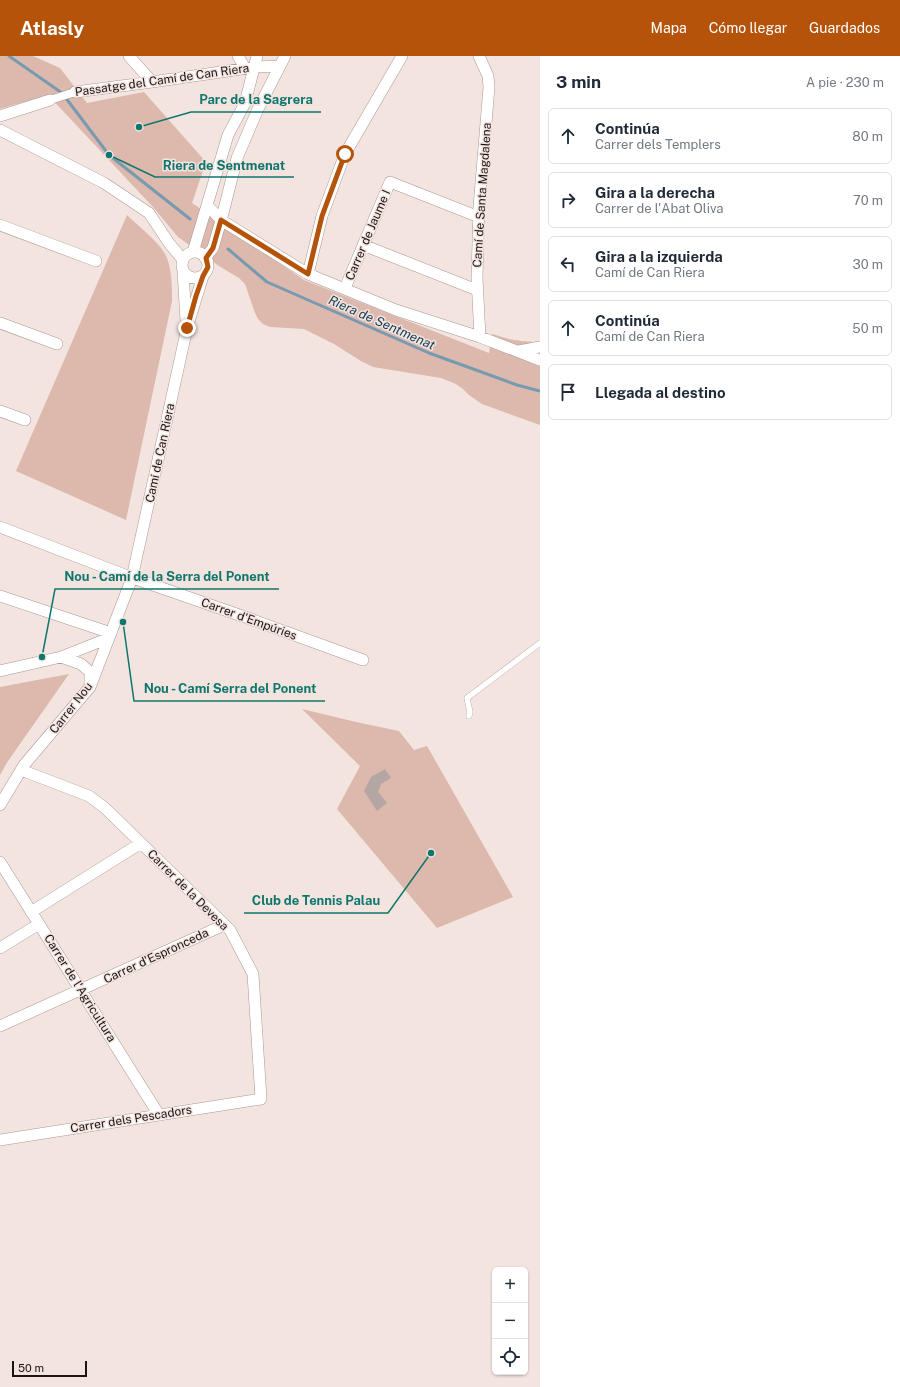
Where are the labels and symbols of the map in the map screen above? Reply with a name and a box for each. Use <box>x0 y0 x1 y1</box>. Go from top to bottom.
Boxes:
street label: Passatge del Camí de Can Riera <box>74 61 250 99</box>
callout: Parc de la Sagrera <box>191 87 321 112</box>
text: Parc de la Sagrera <box>199 92 313 107</box>
street label: Camí de Santa Magdalena <box>470 122 494 268</box>
route start <box>336 145 354 163</box>
callout: Riera de Sentmenat <box>155 152 294 177</box>
text: Riera de Sentmenat <box>163 158 285 173</box>
street label: Carrer de Jaume I <box>343 188 393 282</box>
water label: Riera de Sentmenat <box>326 292 437 353</box>
route end <box>178 319 196 337</box>
street label: Camí de Can Riera <box>143 402 177 504</box>
callout: Nou - Camí de la Serra del Ponent <box>55 564 279 589</box>
text: Nou - Camí de la Serra del Ponent <box>64 569 270 584</box>
street label: Carrer d'Empúries <box>199 595 299 643</box>
callout: Nou - Camí Serra del Ponent <box>134 676 325 701</box>
street label: Carrer Nou <box>47 680 95 736</box>
text: Nou - Camí Serra del Ponent <box>144 681 316 696</box>
street label: Carrer de la Devesa <box>145 847 231 933</box>
callout: Club de Tennis Palau <box>244 888 388 913</box>
text: Club de Tennis Palau <box>252 893 380 908</box>
street label: Carrer d'Espronceda <box>101 926 211 986</box>
street label: Carrer de l'Agricultura <box>41 932 119 1044</box>
street label: Carrer dels Pescadors <box>69 1102 193 1136</box>
scale bar <box>12 1359 87 1378</box>

